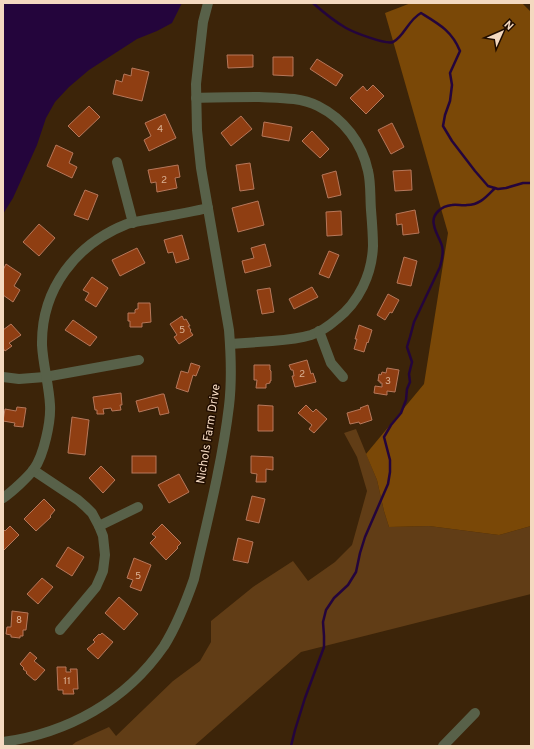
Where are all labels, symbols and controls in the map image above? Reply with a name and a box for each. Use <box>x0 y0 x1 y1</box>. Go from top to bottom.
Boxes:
north arrow <box>482 12 522 52</box>
text: N <box>501 18 516 33</box>
house number: 4 <box>157 123 163 136</box>
house number: 2 <box>161 174 167 187</box>
house number: 5 <box>179 324 185 337</box>
house number: 2 <box>299 368 305 381</box>
house number: 3 <box>385 375 391 388</box>
street label: Nichols Farm Drive <box>193 383 225 485</box>
house number: 5 <box>135 570 141 583</box>
house number: 8 <box>16 614 22 627</box>
house number: 11 <box>63 675 71 688</box>

